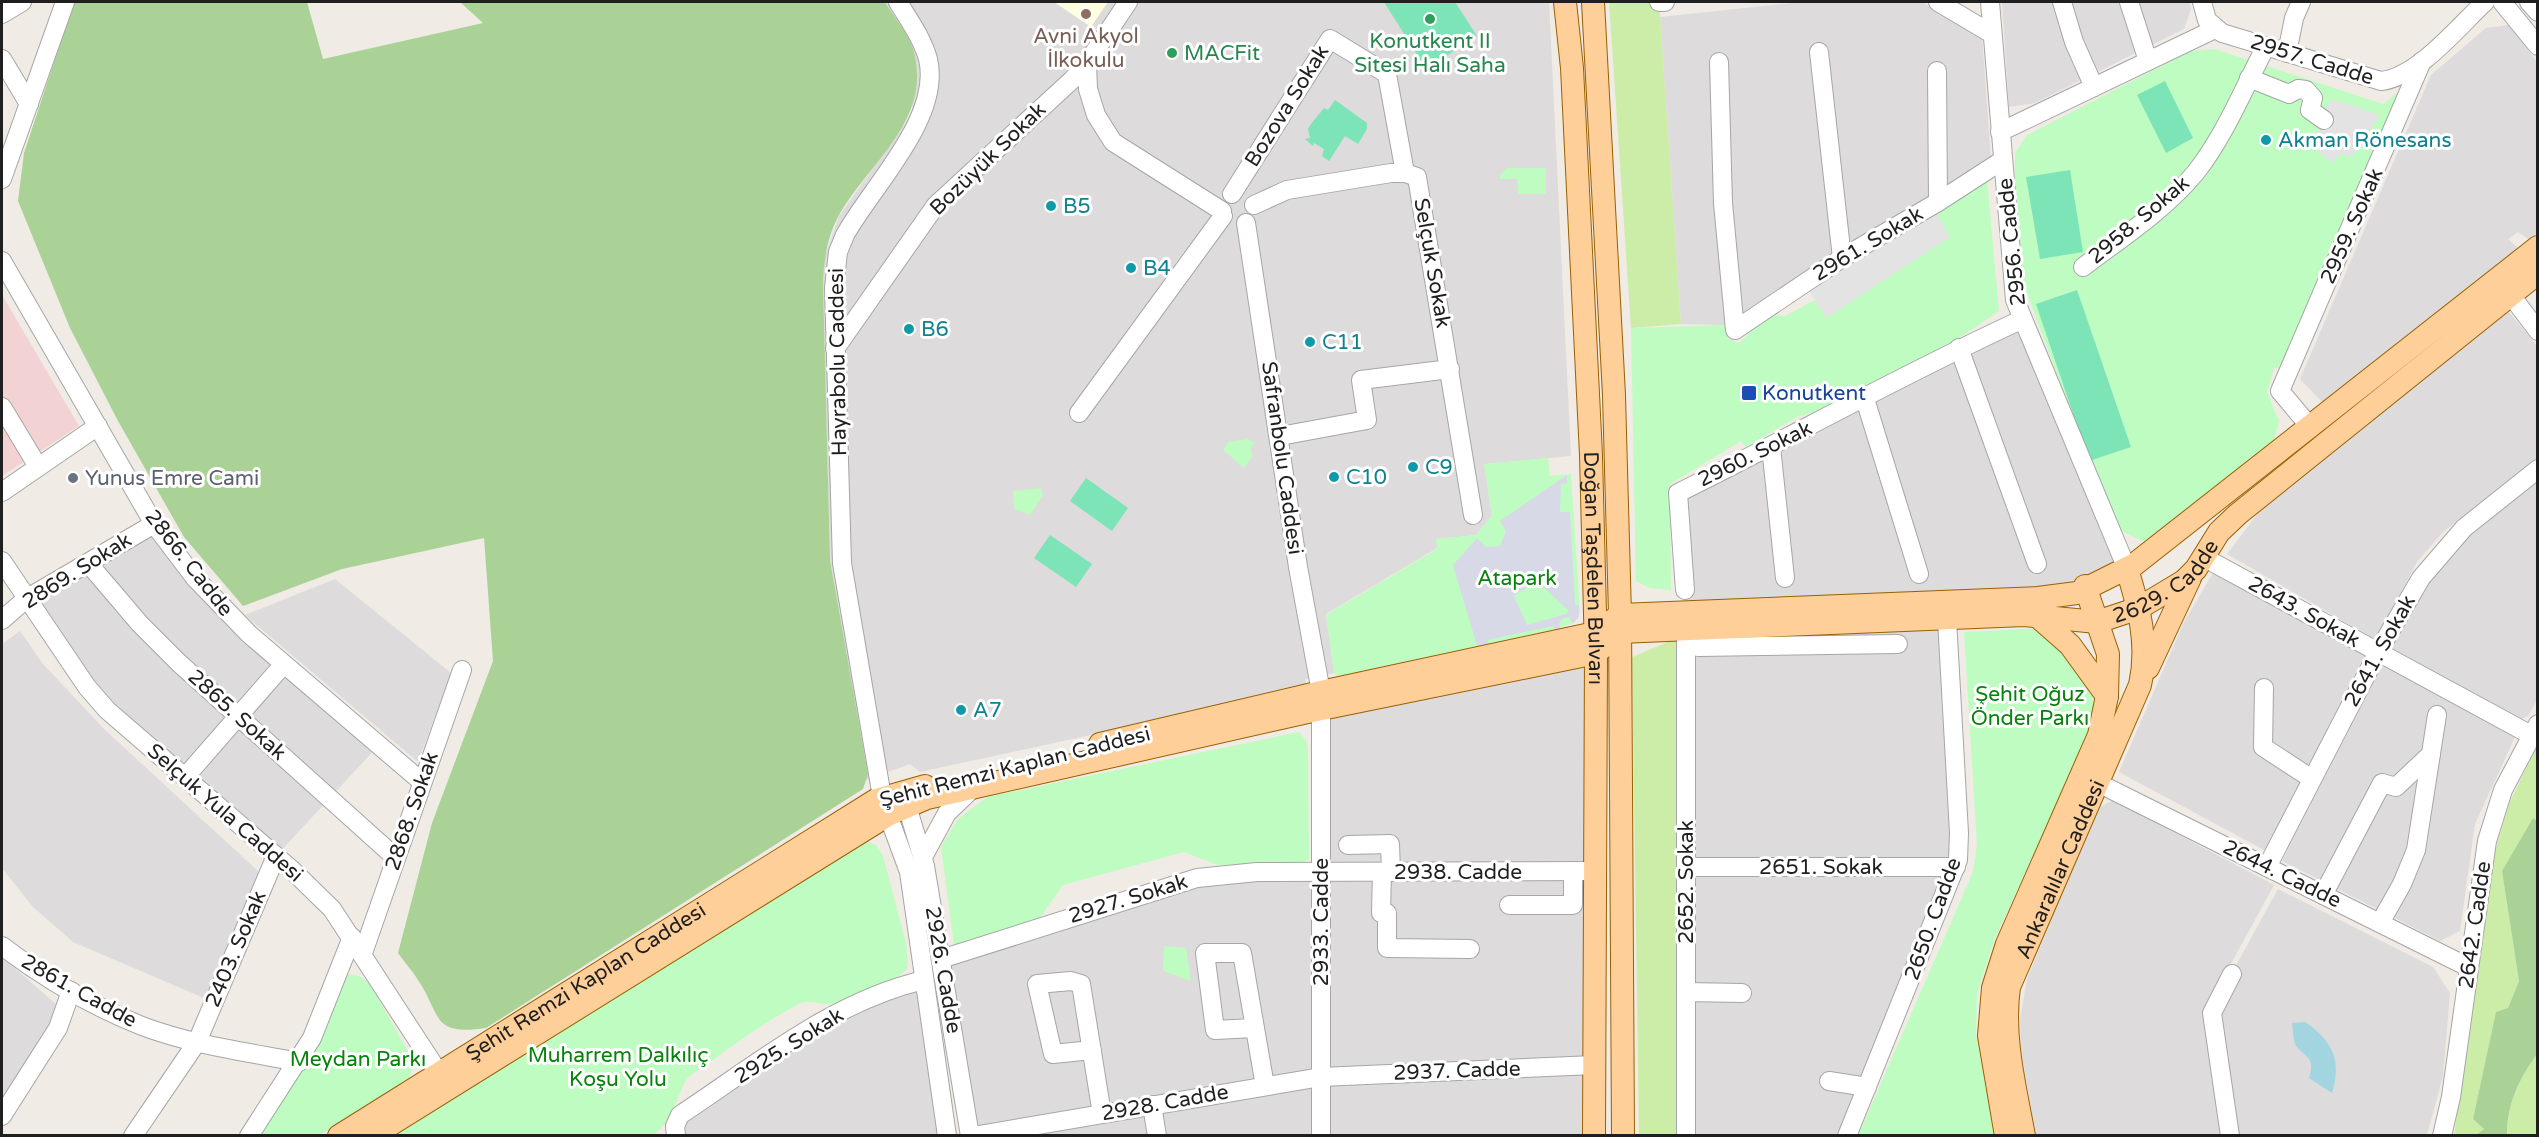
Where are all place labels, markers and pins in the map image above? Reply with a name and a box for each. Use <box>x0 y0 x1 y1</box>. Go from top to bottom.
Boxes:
marker: Avni Akyol İlkokulu <box>1079 7 1093 21</box>
marker: Konutkent II Sitesi Halı Saha <box>1423 12 1437 26</box>
place label: Avni Akyol İlkokulu <box>1033 24 1139 73</box>
place label: Konutkent II Sitesi Halı Saha <box>1354 29 1506 78</box>
place label: MACFit <box>1184 41 1260 66</box>
marker: MACFit <box>1165 46 1179 60</box>
place label: Akman Rönesans <box>2278 128 2451 153</box>
marker: Akman Rönesans <box>2259 133 2273 147</box>
place label: B5 <box>1063 194 1091 219</box>
marker: B5 <box>1044 199 1058 213</box>
place label: B4 <box>1143 256 1171 281</box>
marker: B4 <box>1124 261 1138 275</box>
place label: B6 <box>921 317 949 342</box>
marker: B6 <box>902 322 916 336</box>
place label: C11 <box>1322 330 1363 355</box>
marker: C11 <box>1303 335 1317 349</box>
place label: Konutkent <box>1762 381 1866 406</box>
marker: Konutkent <box>1740 384 1758 402</box>
place label: C9 <box>1425 455 1453 480</box>
marker: C9 <box>1406 460 1420 474</box>
place label: C10 <box>1346 465 1387 490</box>
place label: Yunus Emre Cami <box>85 466 259 491</box>
marker: C10 <box>1327 470 1341 484</box>
marker: Yunus Emre Cami <box>66 471 80 485</box>
place label: A7 <box>973 698 1002 723</box>
marker: A7 <box>954 703 968 717</box>

